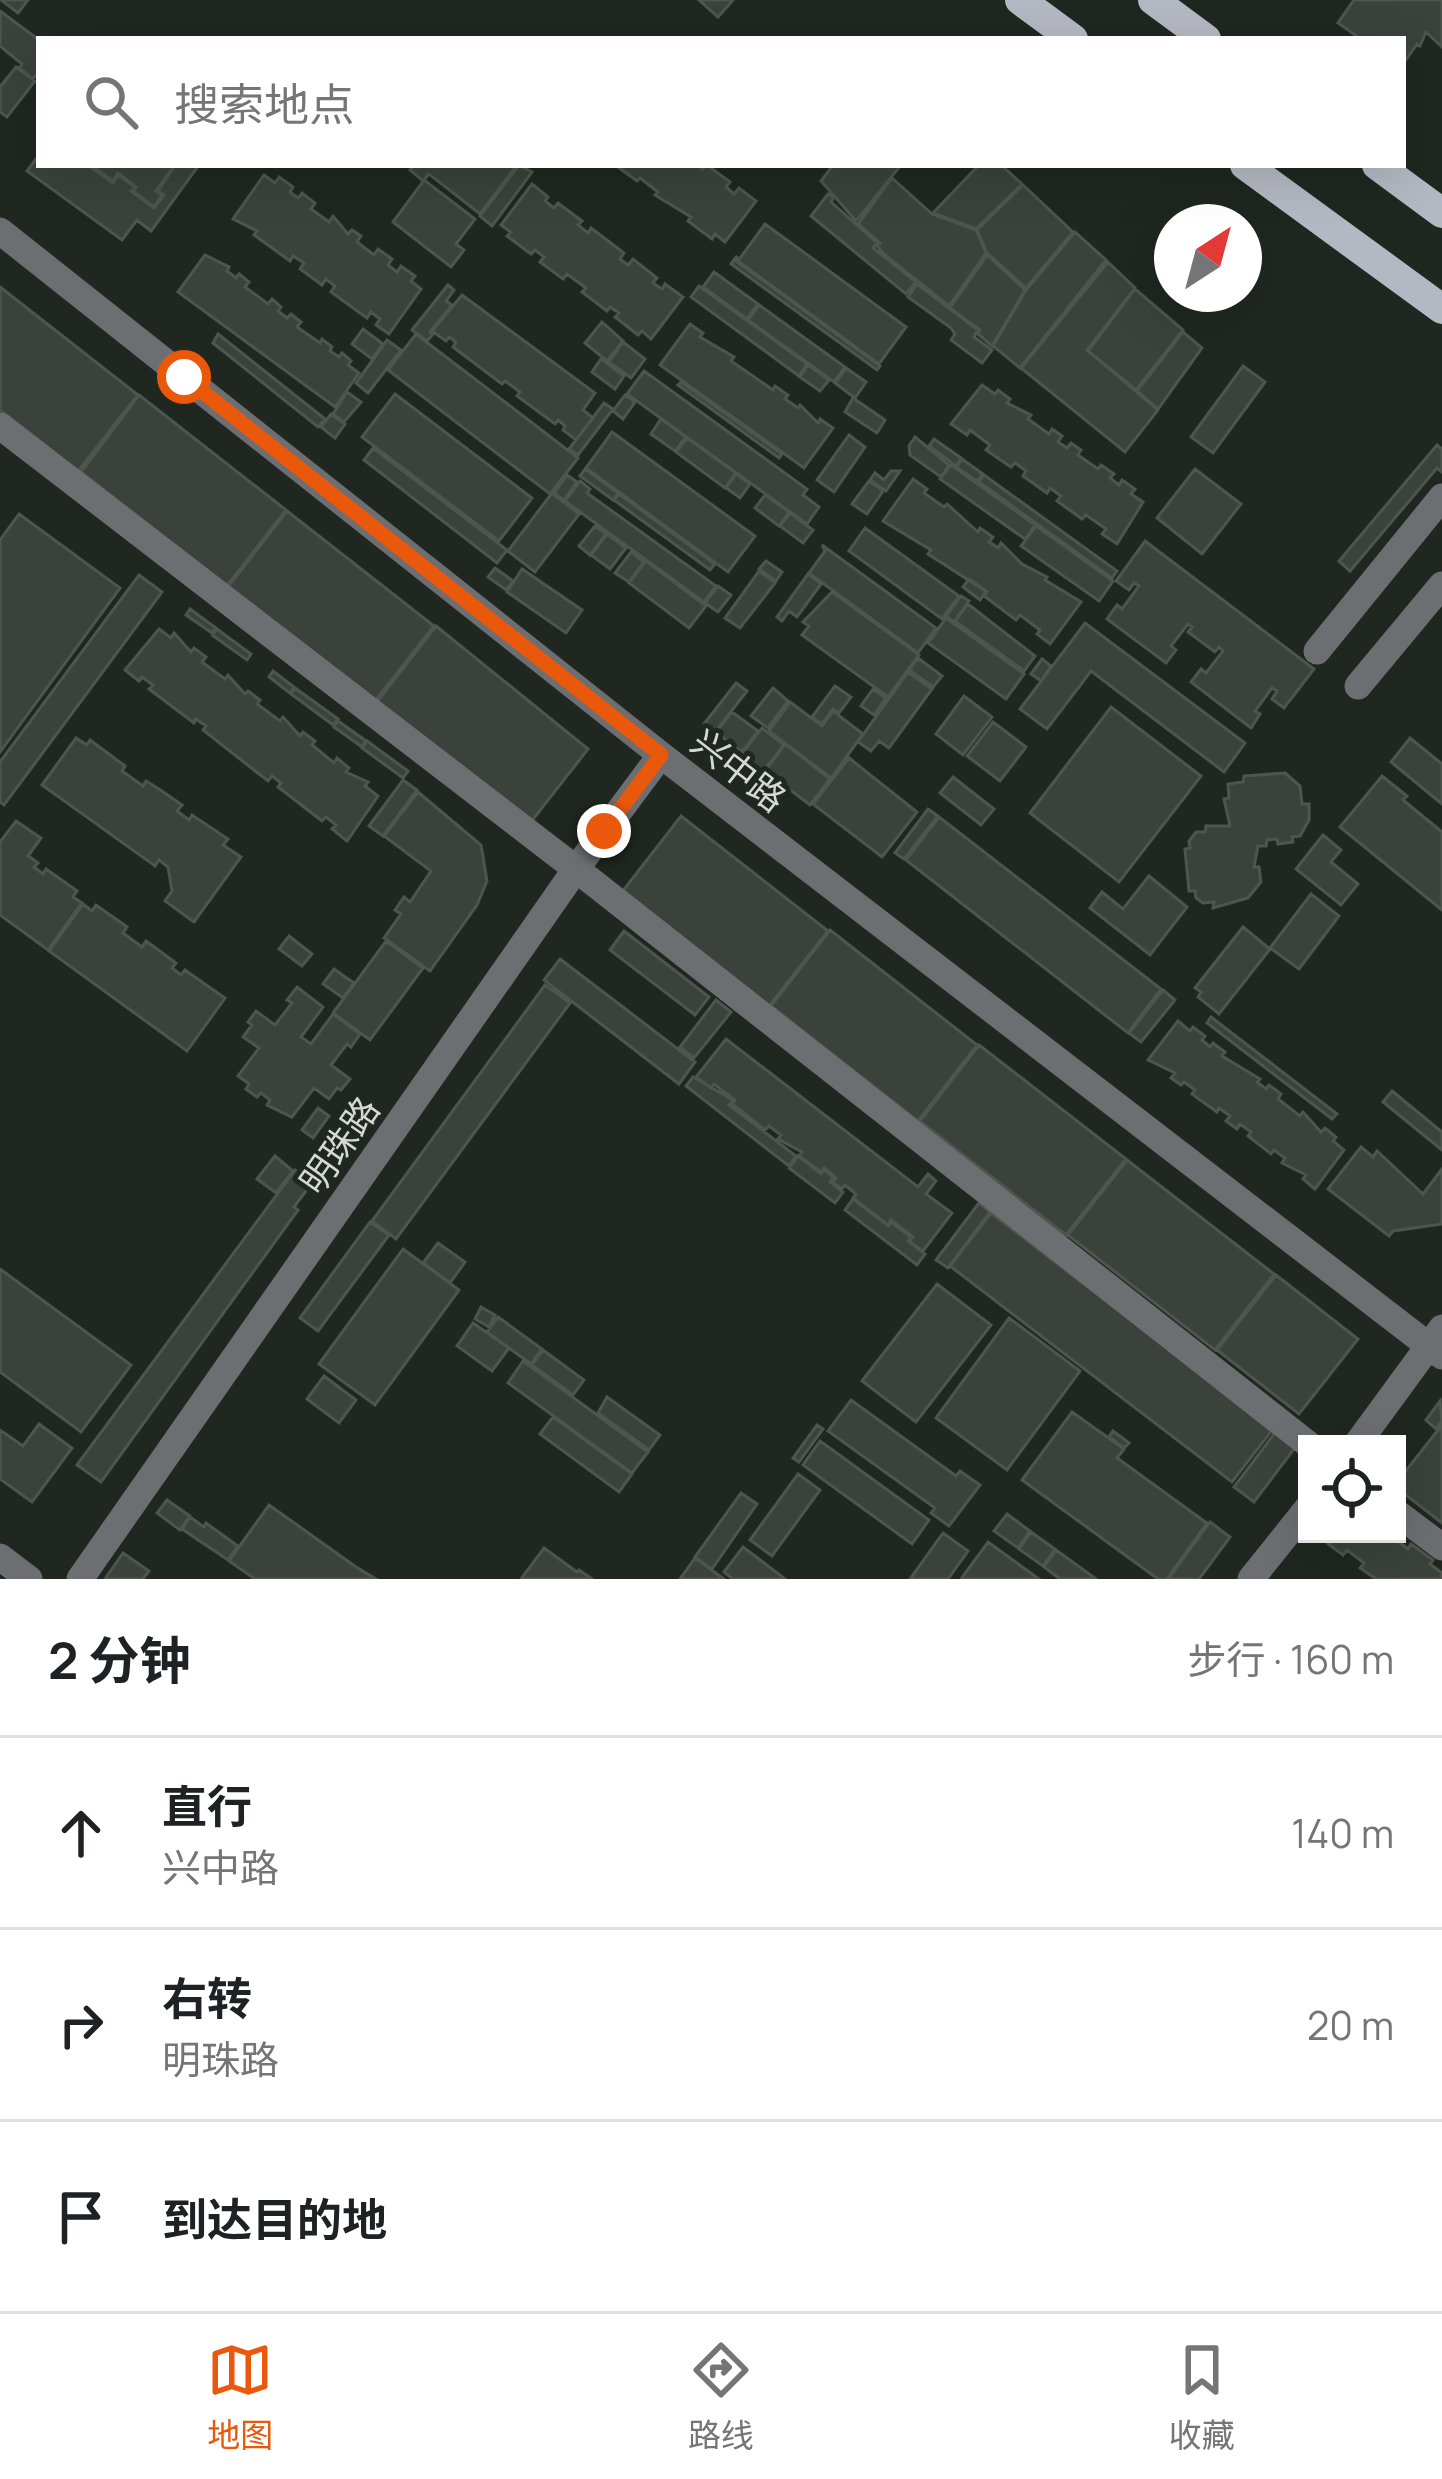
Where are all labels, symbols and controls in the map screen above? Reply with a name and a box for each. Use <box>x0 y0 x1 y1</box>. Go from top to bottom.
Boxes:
search box <box>36 36 1406 168</box>
icon: search <box>78 69 144 135</box>
text: 搜索地点 <box>174 73 354 135</box>
north arrow <box>1154 204 1262 312</box>
route start <box>157 350 211 404</box>
street label: 兴中路 <box>681 717 797 823</box>
route end <box>577 804 631 858</box>
street label: 明珠路 <box>288 1087 390 1203</box>
map controls <box>1298 1435 1406 1543</box>
button: locate <box>1298 1435 1406 1543</box>
text: 2 分钟 <box>48 1625 191 1694</box>
text: 步行 · 160 m <box>1187 1632 1394 1686</box>
text: 直行 <box>162 1775 252 1837</box>
icon: ahead <box>48 1800 114 1866</box>
text: 140 m <box>1291 1806 1394 1860</box>
text: 兴中路 <box>162 1840 279 1894</box>
text: 右转 <box>162 1967 252 2029</box>
icon: right <box>48 1992 114 2058</box>
text: 20 m <box>1307 1998 1394 2052</box>
text: 明珠路 <box>162 2032 279 2086</box>
icon: arrive <box>48 2184 114 2250</box>
text: 到达目的地 <box>162 2188 387 2250</box>
tab: 地图 <box>207 2337 273 2457</box>
tab: 路线 <box>688 2337 754 2457</box>
tab: 收藏 <box>1169 2337 1235 2457</box>

